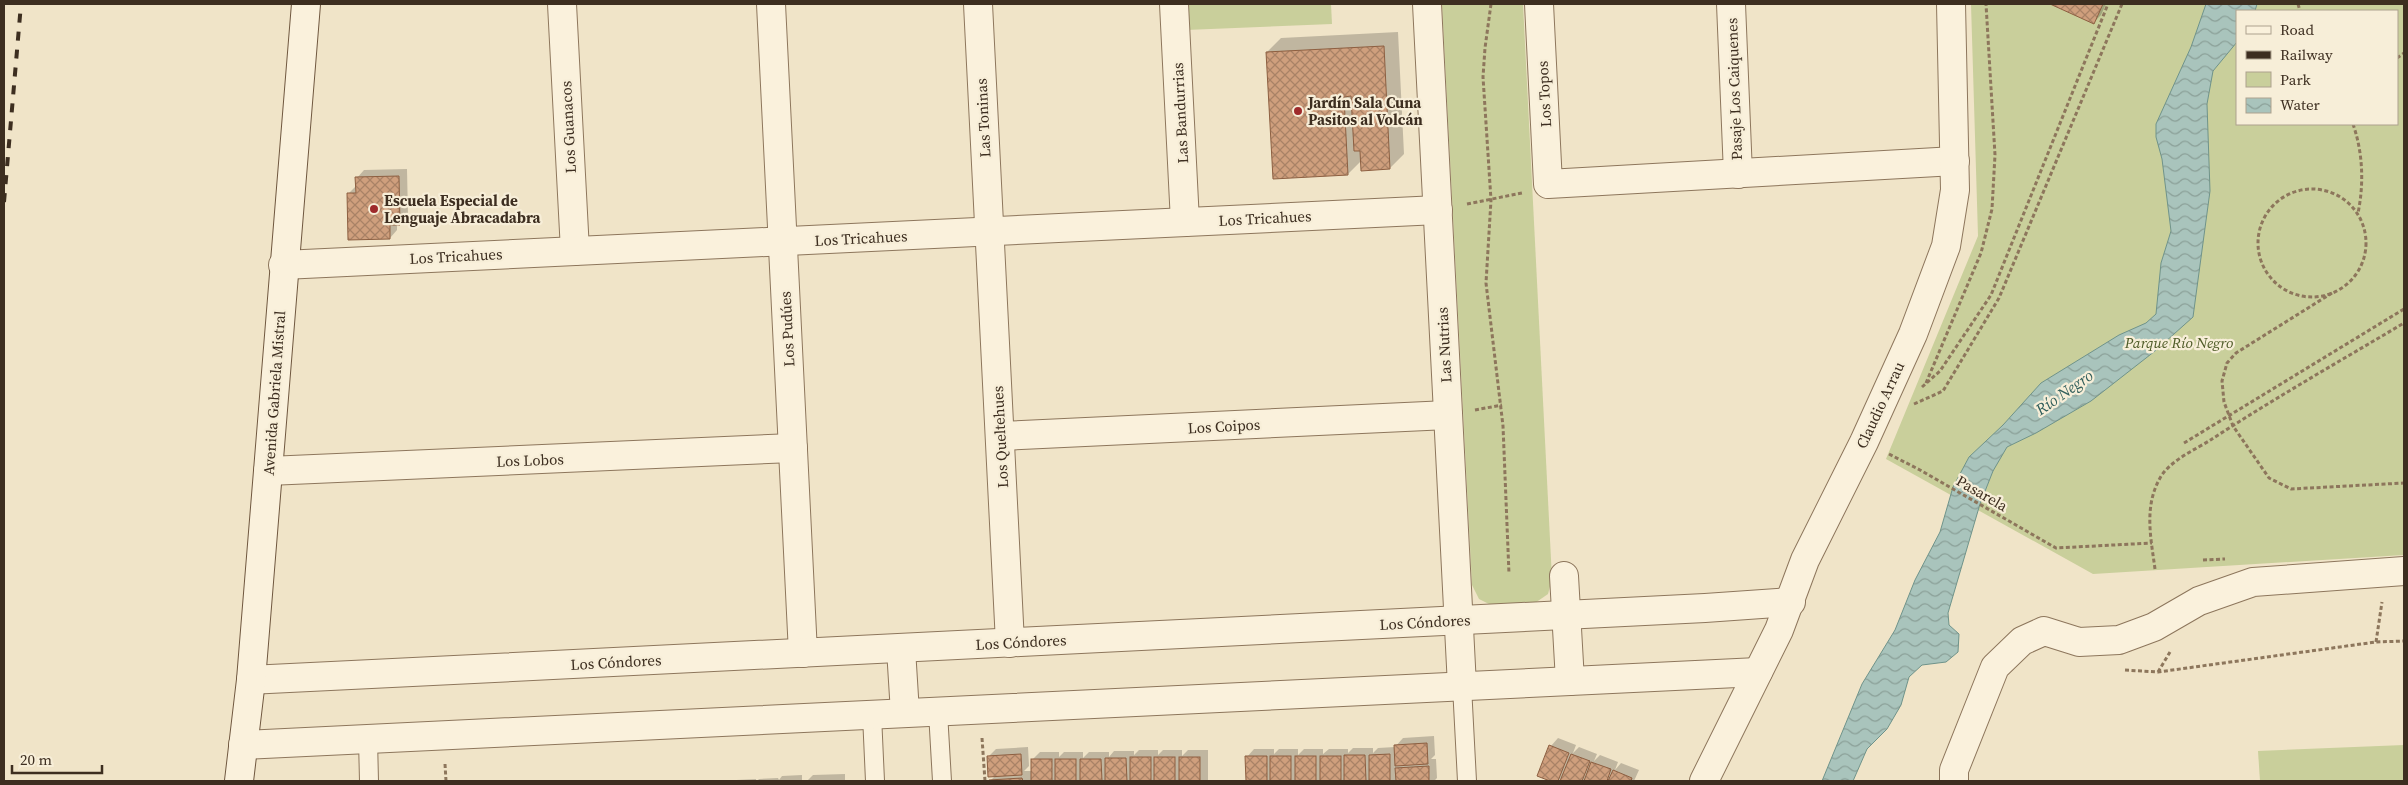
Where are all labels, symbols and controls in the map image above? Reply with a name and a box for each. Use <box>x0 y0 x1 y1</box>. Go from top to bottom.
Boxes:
legend <box>2236 10 2398 125</box>
street label: Pasaje Los Caiquenes <box>1721 17 1747 161</box>
text: Road <box>2280 19 2314 40</box>
text: Railway <box>2280 44 2333 65</box>
street label: Los Topos <box>1532 60 1556 128</box>
street label: Las Bandurrias <box>1167 62 1193 164</box>
text: Park <box>2280 69 2312 90</box>
street label: Las Toninas <box>970 78 996 158</box>
street label: Los Guanacos <box>555 80 581 174</box>
place label: Jardín Sala Cuna Pasitos al Volcán <box>1307 92 1423 130</box>
text: Water <box>2280 94 2321 115</box>
marker: Jardín Sala Cuna Pasitos al Volcán <box>1292 105 1304 117</box>
place label: Escuela Especial de Lenguaje Abracadabra <box>384 190 541 228</box>
marker: Escuela Especial de Lenguaje Abracadabra <box>368 203 380 215</box>
street label: Los Tricahues <box>1218 205 1312 231</box>
street label: Los Tricahues <box>814 225 908 251</box>
street label: Los Tricahues <box>409 243 503 269</box>
street label: Los Pudúes <box>775 291 799 367</box>
street label: Las Nutrias <box>1432 307 1456 383</box>
street label: Avenida Gabriela Mistral <box>258 309 290 476</box>
park label: Parque Río Negro <box>2124 332 2233 353</box>
street label: Claudio Arrau <box>1851 358 1909 452</box>
water label: Río Negro <box>2030 364 2097 421</box>
street label: Los Queltehues <box>987 385 1013 489</box>
street label: Los Coipos <box>1187 414 1261 438</box>
street label: Los Lobos <box>496 448 564 472</box>
street label: Pasarela <box>1952 470 2012 516</box>
street label: Los Cóndores <box>1379 609 1471 635</box>
street label: Los Cóndores <box>975 629 1067 655</box>
street label: Los Cóndores <box>570 649 662 675</box>
scale bar <box>12 742 102 774</box>
text: 20 m <box>20 749 52 770</box>

